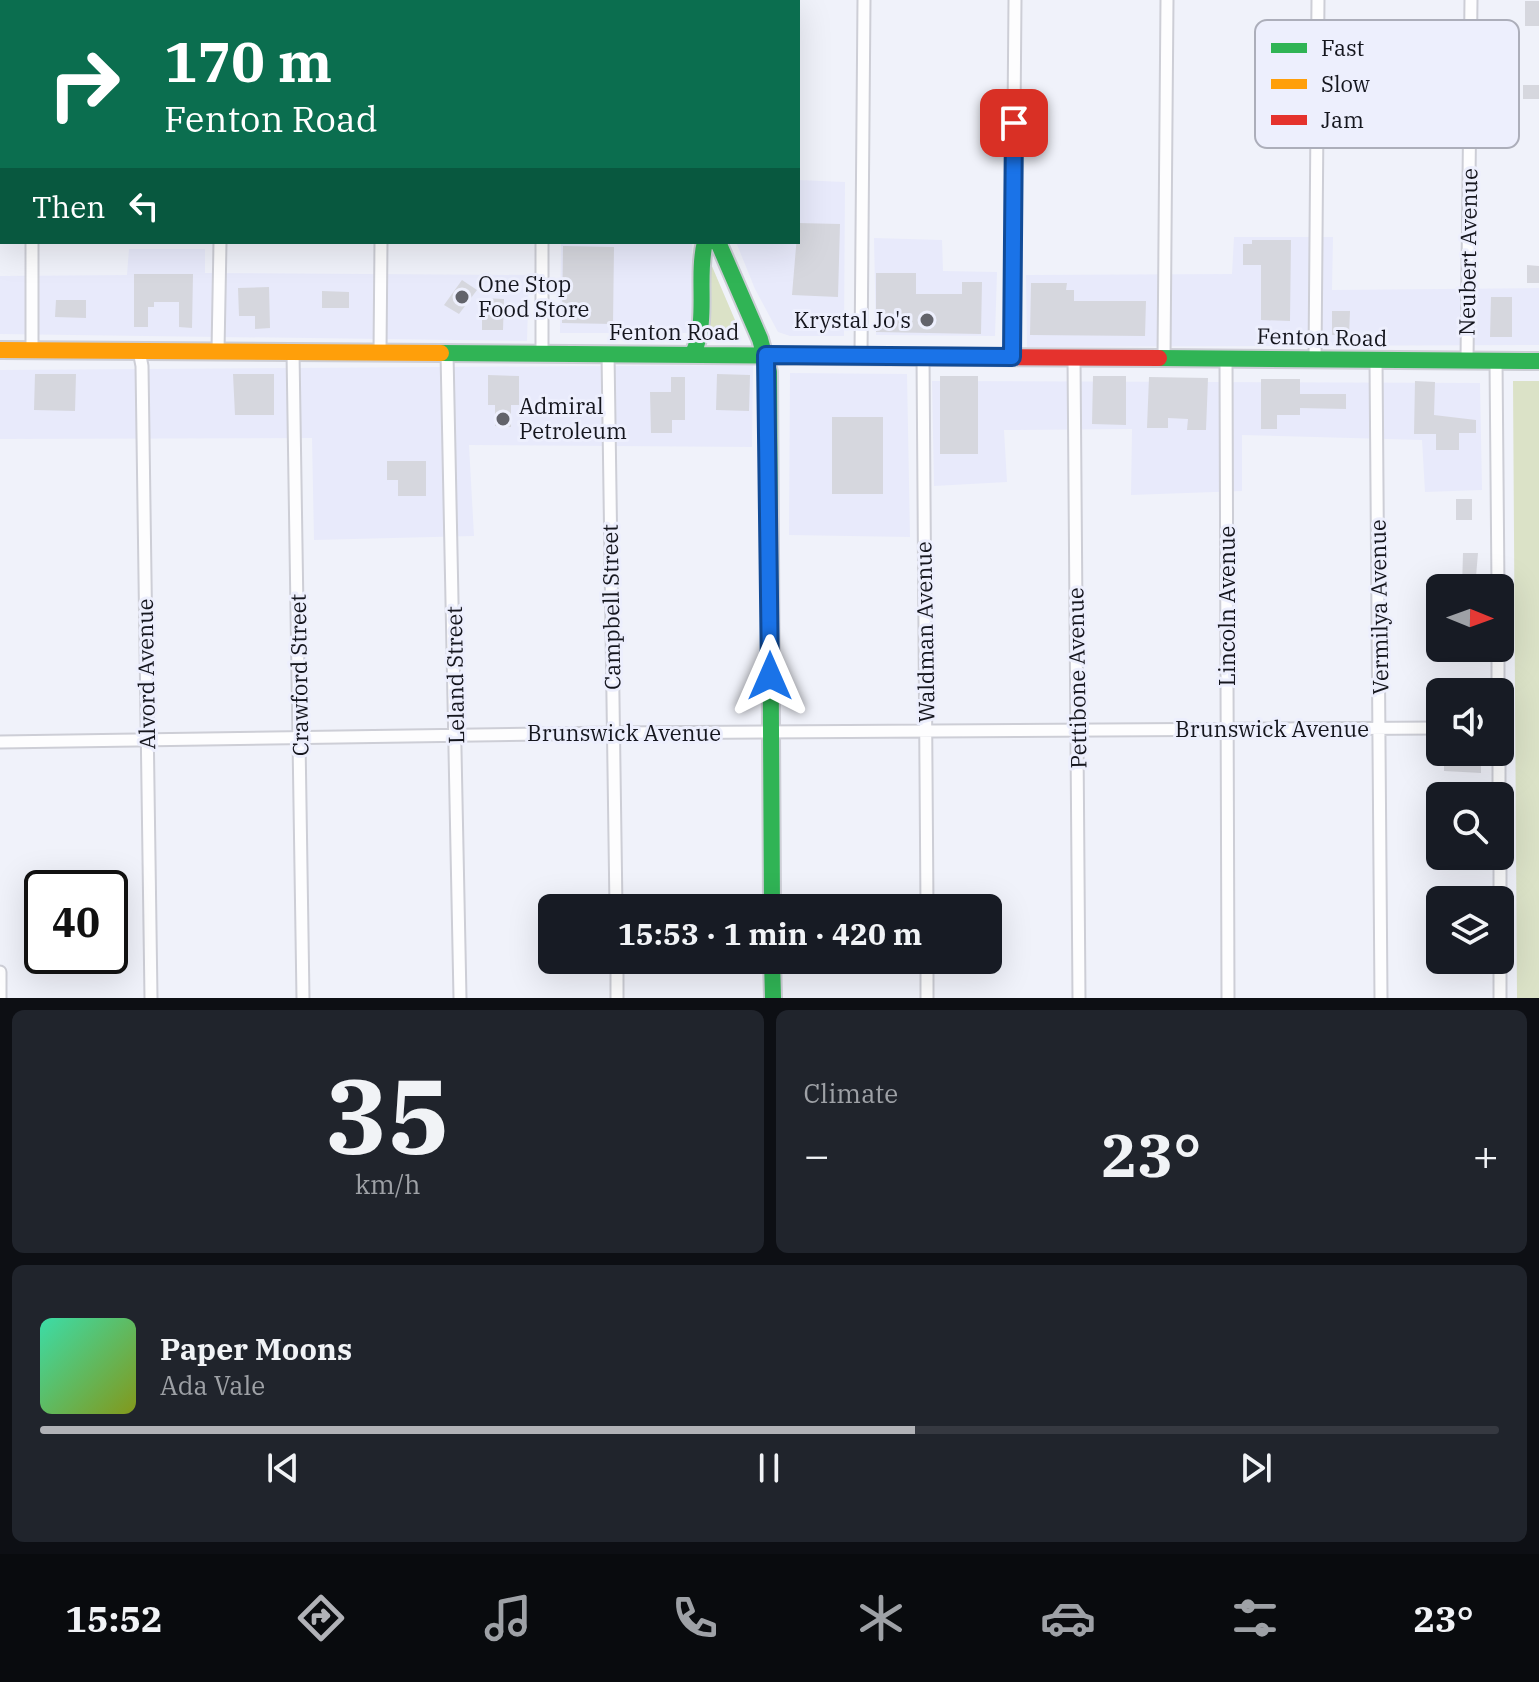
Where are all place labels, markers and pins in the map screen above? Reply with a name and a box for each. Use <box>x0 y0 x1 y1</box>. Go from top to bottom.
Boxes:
pin <box>980 89 1048 157</box>
place label: One Stop Food Store <box>478 269 589 323</box>
marker: One Stop Food Store <box>453 288 471 306</box>
place label: Krystal Jo's <box>794 305 911 334</box>
marker: Krystal Jo's <box>918 311 936 329</box>
place label: Admiral Petroleum <box>519 391 627 445</box>
marker: Admiral Petroleum <box>494 410 512 428</box>

